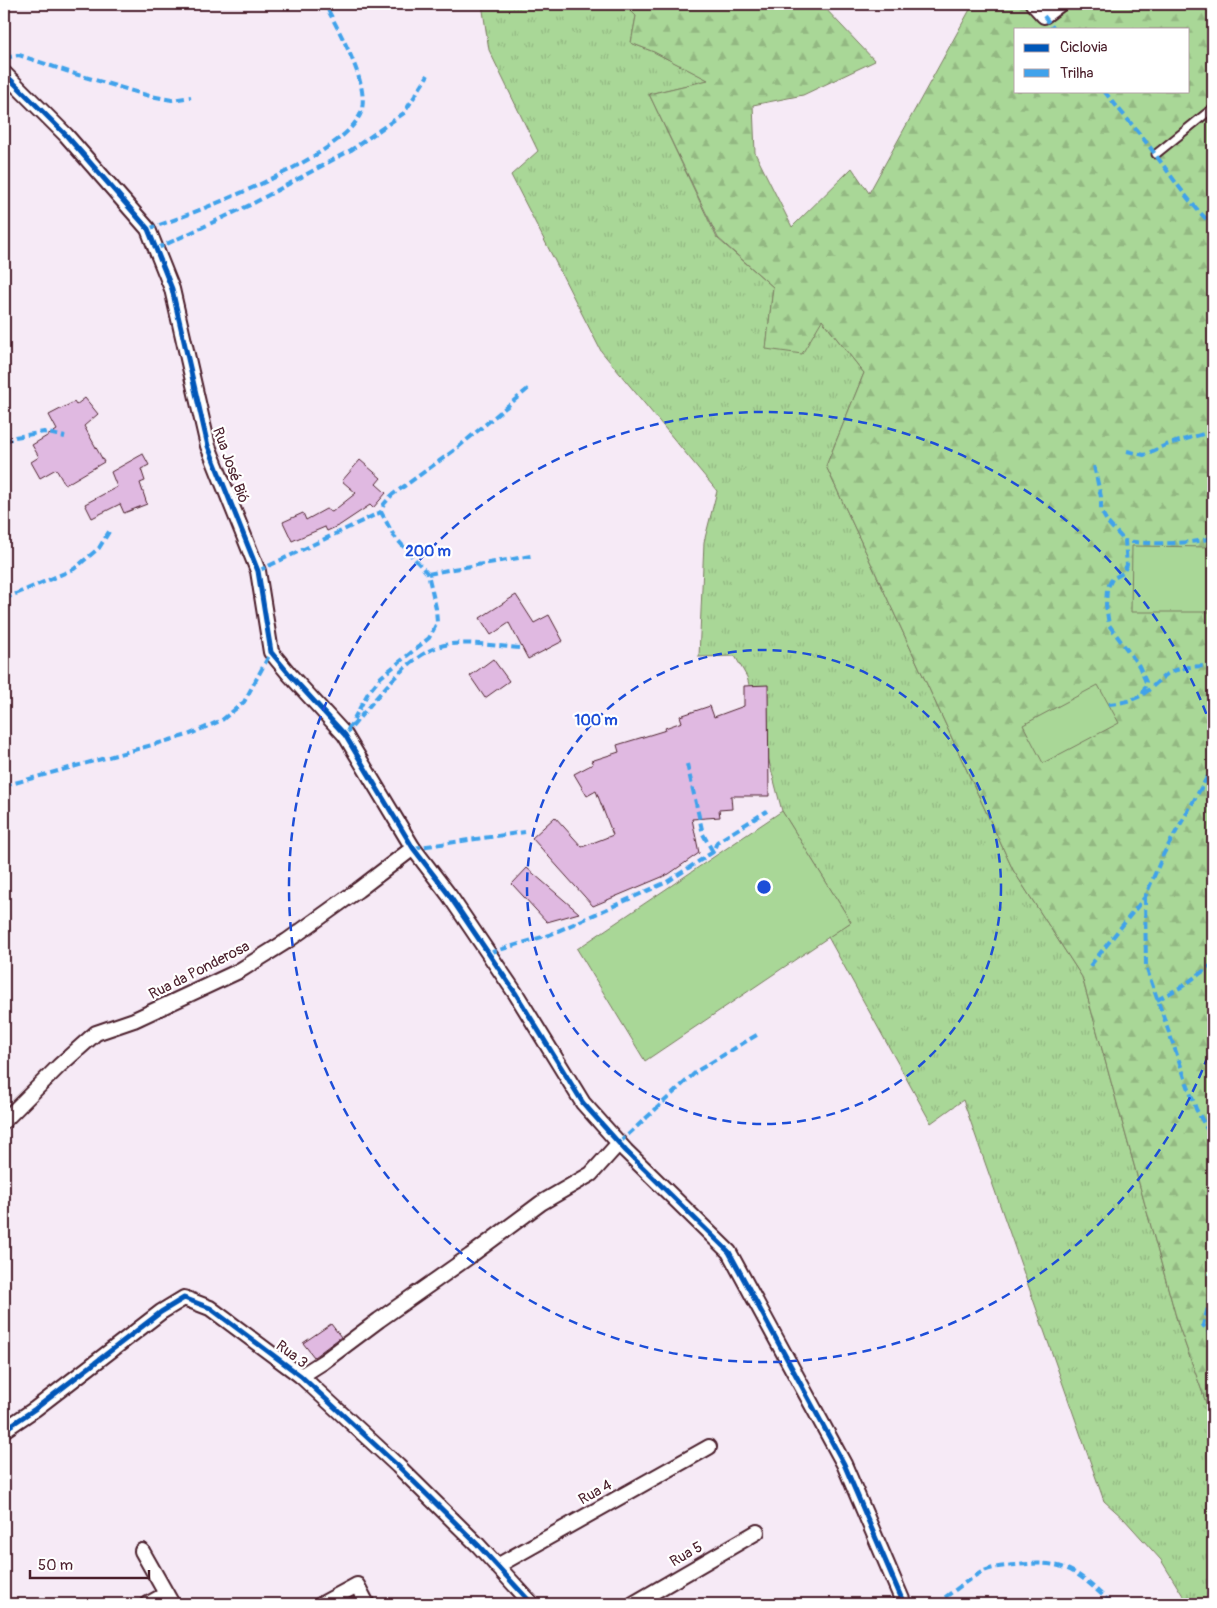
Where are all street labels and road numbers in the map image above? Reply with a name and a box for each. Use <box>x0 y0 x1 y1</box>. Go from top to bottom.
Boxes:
street label: Rua José Bió <box>208 425 253 506</box>
street label: Rua da Ponderosa <box>146 937 253 1004</box>
street label: Rua 3 <box>272 1336 311 1372</box>
street label: Rua 4 <box>575 1475 615 1509</box>
street label: Rua 5 <box>667 1538 706 1571</box>

